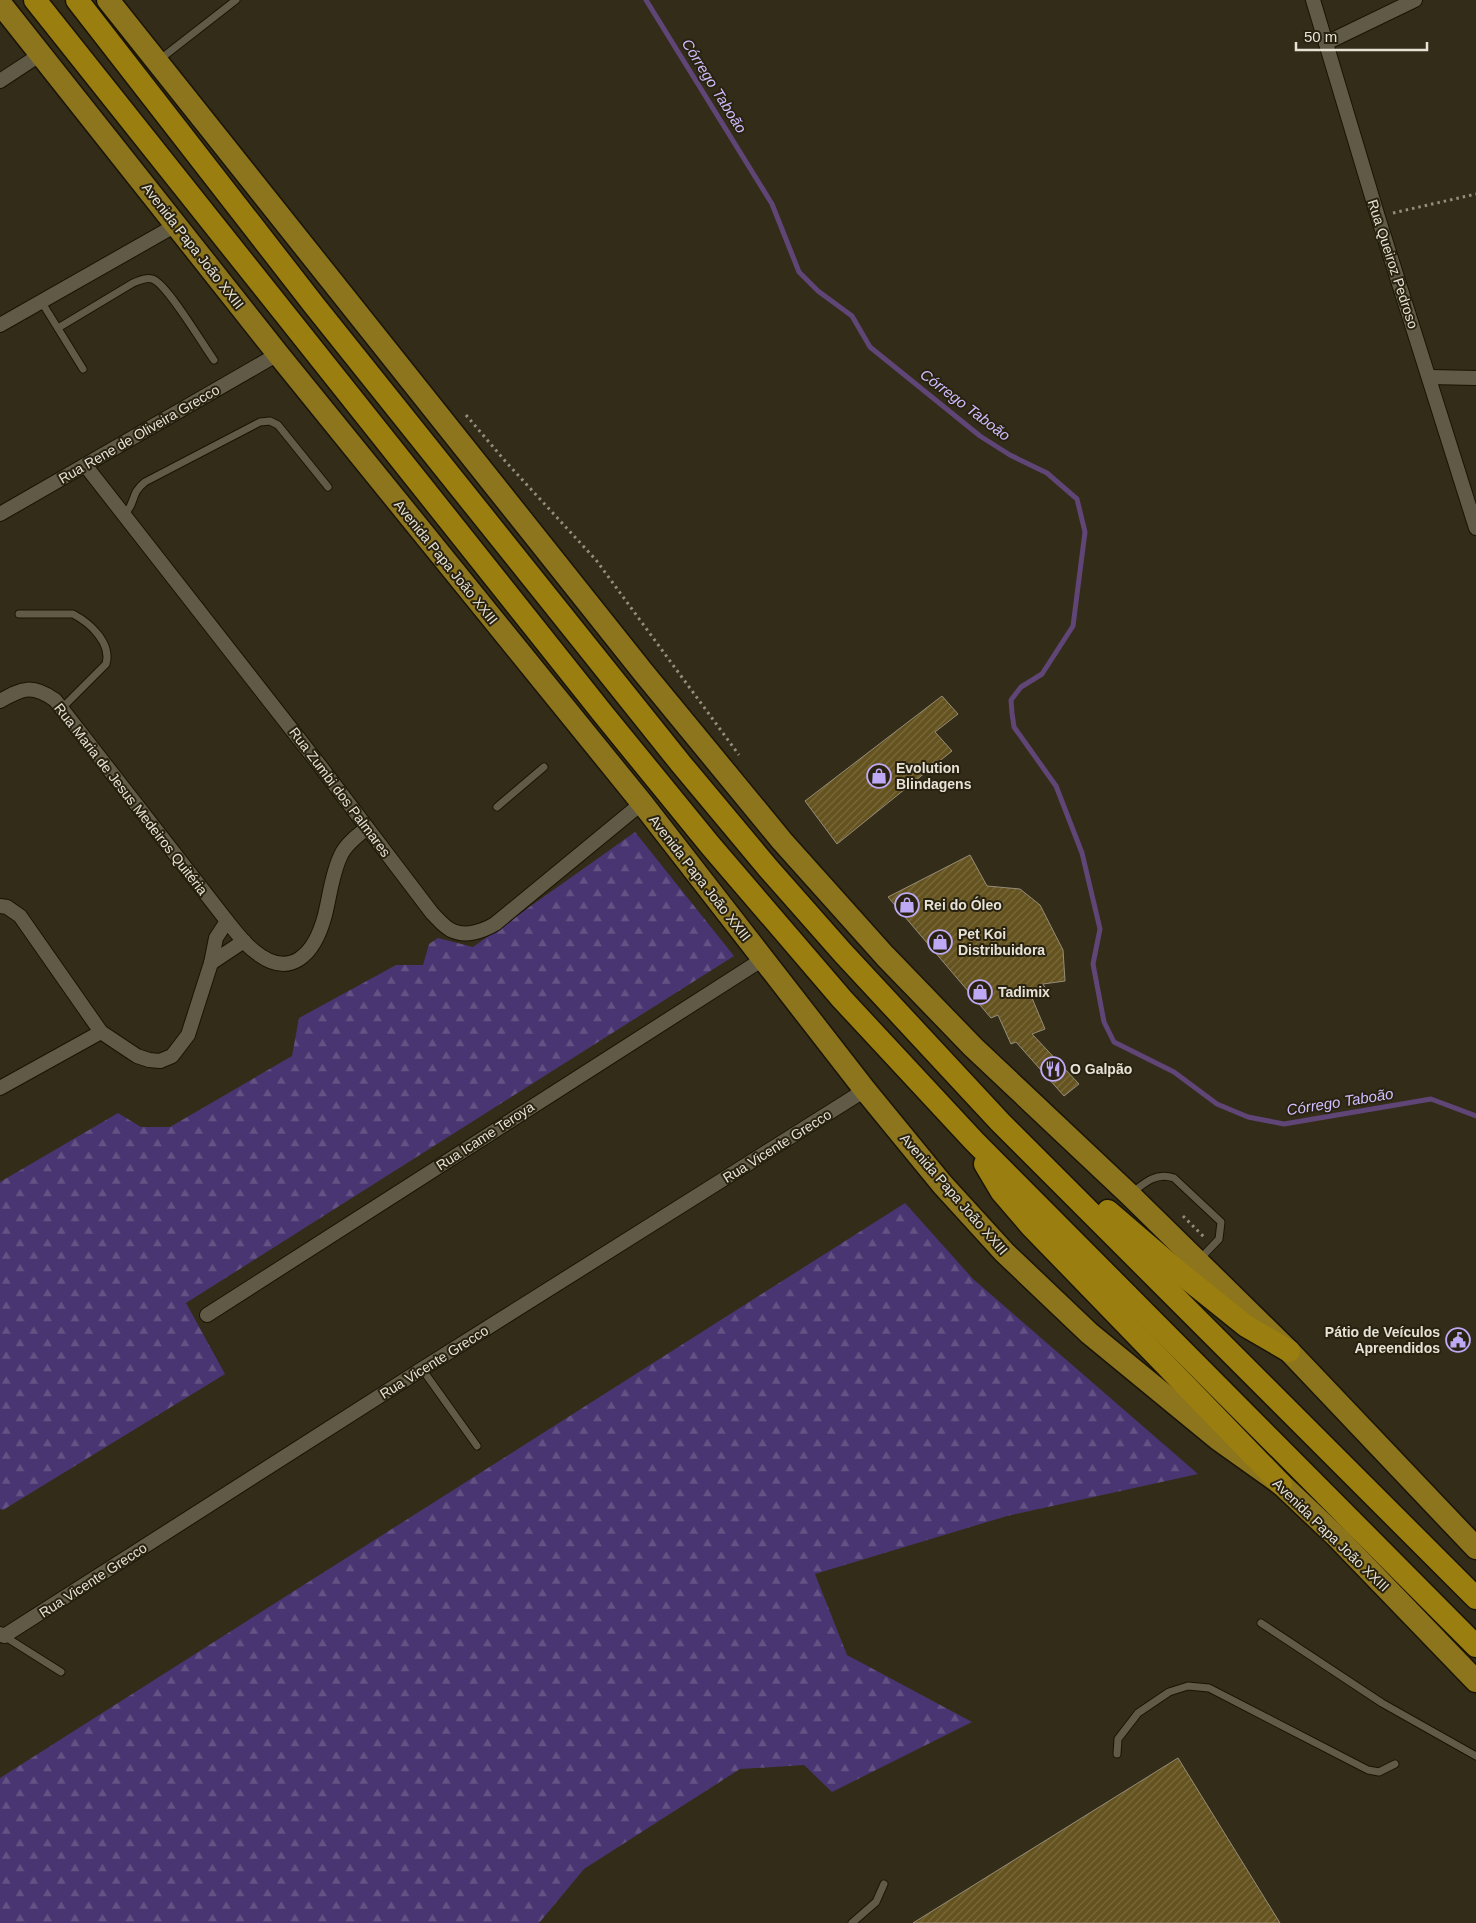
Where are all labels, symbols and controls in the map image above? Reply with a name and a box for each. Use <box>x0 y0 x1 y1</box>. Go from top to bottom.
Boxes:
scale bar <box>1296 20 1427 52</box>
text: 50 m <box>1304 28 1337 45</box>
water label: Córrego Taboão <box>679 35 750 136</box>
street label: Avenida Papa João XXIII <box>139 180 247 312</box>
street label: Rua Queiroz Pedroso <box>1365 198 1421 331</box>
water label: Córrego Taboão <box>917 365 1013 444</box>
street label: Rua Rene de Oliveira Grecco <box>56 381 222 487</box>
street label: Avenida Papa João XXIII <box>391 497 501 627</box>
street label: Rua Maria de Jesus Medeiros Quitéria <box>51 700 211 898</box>
street label: Rua Zumbi dos Palmares <box>286 724 394 860</box>
place label: Evolution Blindagens <box>896 760 972 792</box>
shop icon: Evolution Blindagens <box>866 763 892 789</box>
street label: Avenida Papa João XXIII <box>646 812 754 944</box>
shop icon: Rei do Óleo <box>894 892 920 918</box>
place label: Rei do Óleo <box>924 896 1002 913</box>
place label: Pet Koi Distribuidora <box>958 926 1045 958</box>
shop icon: Pet Koi Distribuidora <box>927 929 953 955</box>
shop icon: Tadimix <box>967 979 993 1005</box>
place label: Tadimix <box>998 984 1050 1000</box>
restaurant icon: O Galpão <box>1040 1056 1066 1082</box>
place label: O Galpão <box>1070 1061 1132 1077</box>
water label: Córrego Taboão <box>1285 1085 1395 1118</box>
street label: Rua Icame Teroya <box>433 1098 537 1174</box>
street label: Rua Vicente Grecco <box>720 1106 834 1186</box>
street label: Avenida Papa João XXIII <box>897 1130 1011 1258</box>
street label: Rua Vicente Grecco <box>377 1322 491 1402</box>
place label: Pátio de Veículos Apreendidos <box>1325 1324 1440 1356</box>
public building icon: Pátio de Veículos Apreendidos <box>1445 1327 1471 1353</box>
street label: Avenida Papa João XXIII <box>1270 1475 1392 1595</box>
street label: Rua Vicente Grecco <box>36 1539 150 1621</box>

